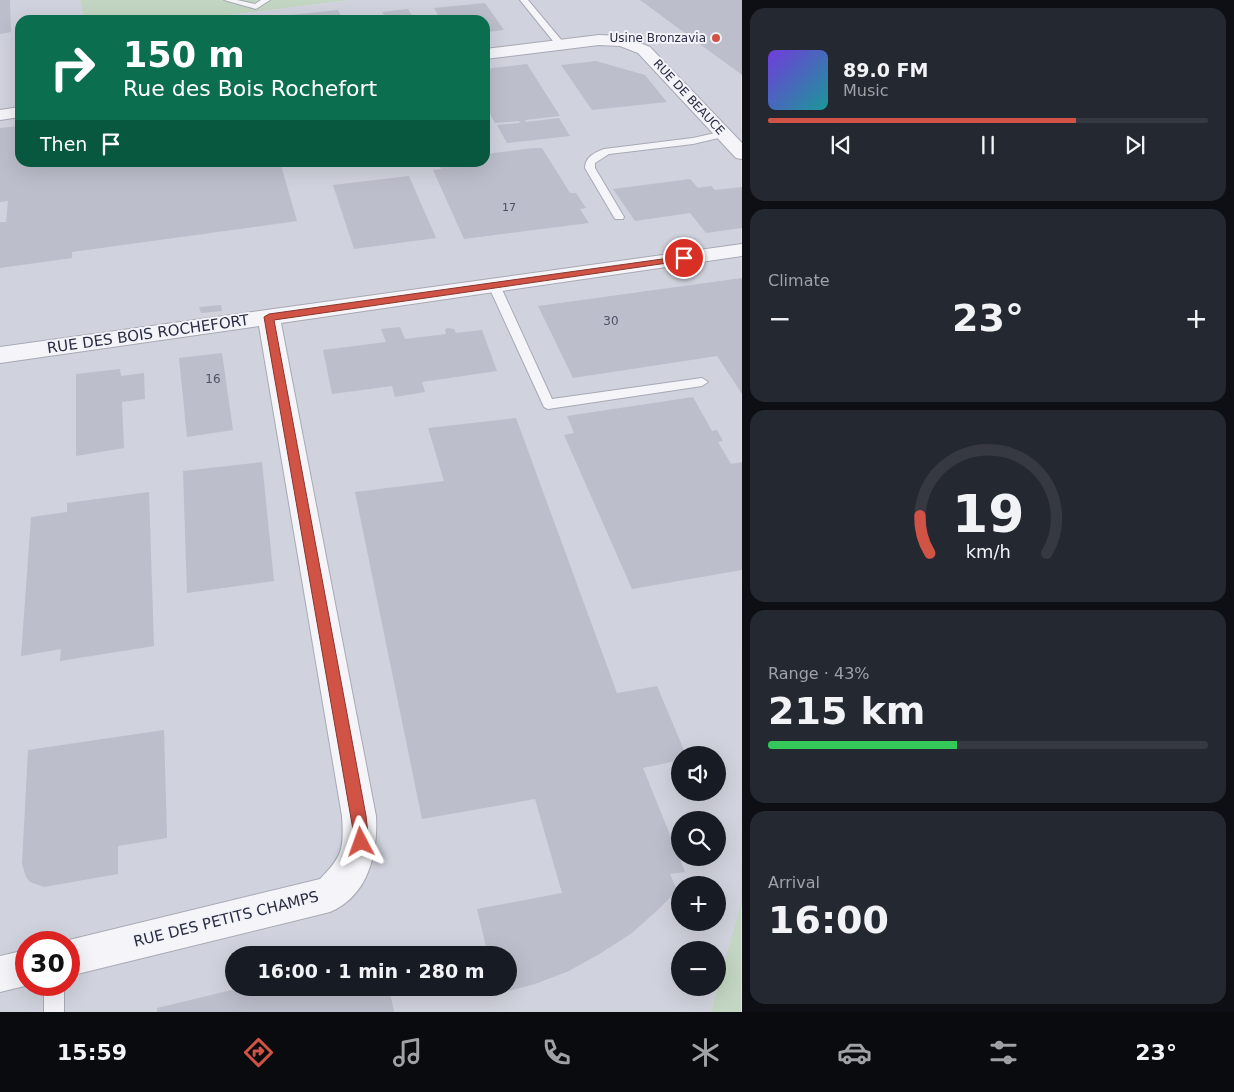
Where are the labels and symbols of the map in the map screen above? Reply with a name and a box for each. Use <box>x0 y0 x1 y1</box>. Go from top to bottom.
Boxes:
place label: Usine Bronzavia <box>610 31 706 45</box>
marker: Usine Bronzavia <box>710 32 722 44</box>
street label: RUE DE BEAUCE <box>650 56 728 138</box>
house number: 17 <box>502 201 516 214</box>
pin <box>663 237 705 279</box>
street label: RUE DES BOIS ROCHEFORT <box>46 311 251 357</box>
house number: 30 <box>603 314 619 328</box>
house number: 16 <box>205 372 221 386</box>
position arrow <box>334 815 386 867</box>
street label: RUE DES PETITS CHAMPS <box>132 887 320 951</box>
speed limit sign: 30 <box>15 931 80 996</box>

